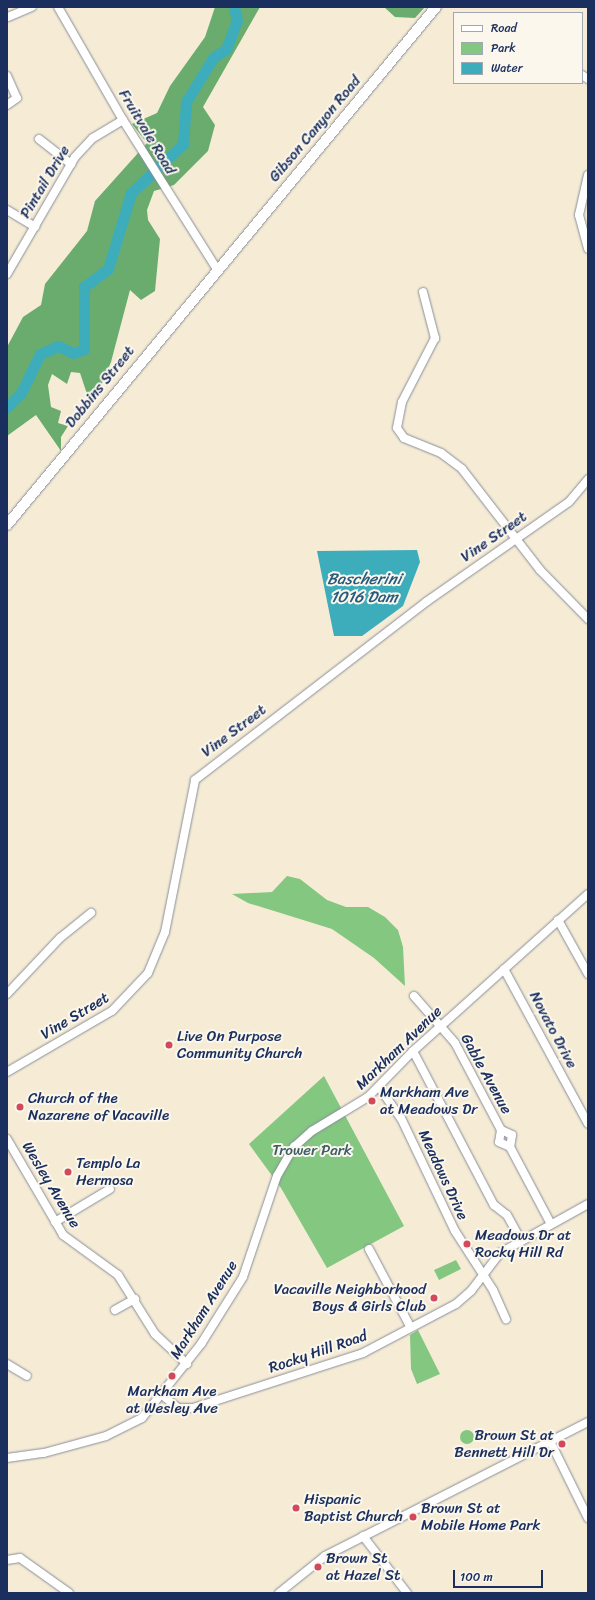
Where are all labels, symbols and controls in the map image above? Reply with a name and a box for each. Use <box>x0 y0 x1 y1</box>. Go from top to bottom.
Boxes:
legend <box>453 12 583 84</box>
text: Road <box>491 17 517 39</box>
text: Park <box>491 37 516 59</box>
text: Water <box>491 57 523 79</box>
street label: Gibson Canyon Road <box>265 72 365 186</box>
street label: Fruitvale Road <box>115 86 179 178</box>
street label: Pintail Drive <box>16 142 74 222</box>
street label: Dobbins Street <box>62 343 138 431</box>
street label: Vine Street <box>458 508 530 566</box>
water label: Bascherini 1016 Dam <box>327 569 401 607</box>
street label: Vine Street <box>198 701 270 761</box>
street label: Vine Street <box>38 989 112 1043</box>
street label: Novato Drive <box>525 989 581 1071</box>
street label: Markham Avenue <box>352 1002 446 1094</box>
place label: Live On Purpose Community Church <box>177 1027 302 1062</box>
street label: Gable Avenue <box>457 1031 515 1117</box>
marker: Live On Purpose Community Church <box>164 1040 174 1050</box>
place label: Markham Ave at Meadows Dr <box>380 1083 476 1118</box>
place label: Church of the Nazarene of Vacaville <box>28 1089 170 1124</box>
marker: Markham Ave at Meadows Dr <box>367 1096 377 1106</box>
marker: Church of the Nazarene of Vacaville <box>15 1102 25 1112</box>
street label: Meadows Drive <box>414 1127 472 1223</box>
street label: Wesley Avenue <box>18 1139 84 1231</box>
park label: Trower Park <box>272 1142 352 1160</box>
place label: Templo La Hermosa <box>76 1154 140 1189</box>
marker: Templo La Hermosa <box>63 1167 73 1177</box>
place label: Meadows Dr at Rocky Hill Rd <box>475 1226 571 1261</box>
marker: Meadows Dr at Rocky Hill Rd <box>462 1239 472 1249</box>
street label: Markham Avenue <box>167 1257 241 1363</box>
place label: Vacaville Neighborhood Boys & Girls Club <box>274 1280 426 1315</box>
marker: Vacaville Neighborhood Boys & Girls Club <box>429 1293 439 1303</box>
street label: Rocky Hill Road <box>266 1327 370 1377</box>
marker: Markham Ave at Wesley Ave <box>167 1371 177 1381</box>
place label: Markham Ave at Wesley Ave <box>126 1382 218 1417</box>
place label: Brown St at Bennett Hill Dr <box>454 1426 554 1461</box>
marker: Brown St at Bennett Hill Dr <box>557 1439 567 1449</box>
place label: Hispanic Baptist Church <box>304 1490 403 1525</box>
place label: Brown St at Mobile Home Park <box>421 1499 541 1534</box>
marker: Hispanic Baptist Church <box>291 1503 301 1513</box>
marker: Brown St at Mobile Home Park <box>408 1512 418 1522</box>
place label: Brown St at Hazel St <box>326 1549 401 1584</box>
marker: Brown St at Hazel St <box>313 1562 323 1572</box>
scale bar <box>455 1562 545 1588</box>
text: 100 m <box>460 1566 493 1588</box>

